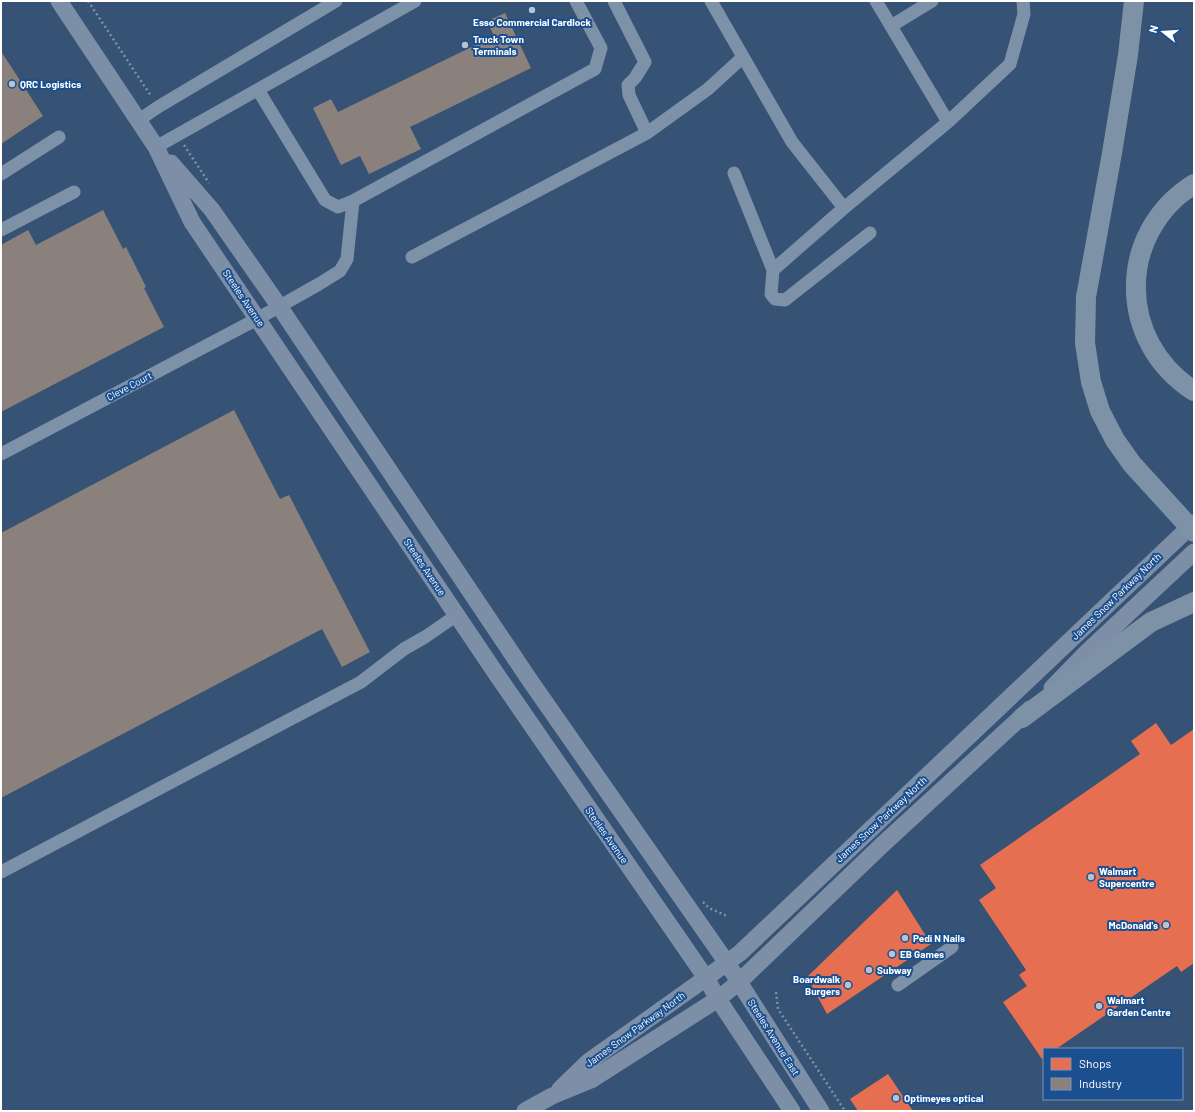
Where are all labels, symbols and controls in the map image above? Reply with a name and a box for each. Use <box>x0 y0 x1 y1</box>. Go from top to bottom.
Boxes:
marker: Esso Commercial Cardlock <box>527 5 537 15</box>
north arrow <box>1143 12 1183 52</box>
place label: Esso Commercial Cardlock <box>473 16 592 28</box>
text: N <box>1146 24 1160 34</box>
place label: Truck Town Terminals <box>473 33 524 57</box>
marker: Truck Town Terminals <box>460 40 470 50</box>
place label: QRC Logistics <box>20 78 81 90</box>
marker: QRC Logistics <box>7 79 17 89</box>
street label: Steeles Avenue <box>221 267 267 329</box>
street label: Cleve Court <box>104 369 154 403</box>
street label: Steeles Avenue <box>402 536 448 598</box>
street label: James Snow Parkway North <box>1069 550 1163 642</box>
street label: James Snow Parkway North <box>833 774 929 864</box>
street label: Steeles Avenue <box>583 804 631 866</box>
place label: Walmart Supercentre <box>1099 865 1155 889</box>
marker: Walmart Supercentre <box>1086 872 1096 882</box>
place label: McDonald's <box>1108 919 1158 931</box>
marker: McDonald's <box>1161 920 1171 930</box>
place label: Pedi N Nails <box>913 932 965 944</box>
marker: Pedi N Nails <box>900 933 910 943</box>
place label: EB Games <box>900 948 944 960</box>
marker: EB Games <box>887 949 897 959</box>
place label: Subway <box>877 964 912 976</box>
marker: Subway <box>864 965 874 975</box>
place label: Boardwalk Burgers <box>793 973 841 997</box>
marker: Boardwalk Burgers <box>843 980 853 990</box>
street label: James Snow Parkway North <box>583 989 687 1069</box>
place label: Walmart Garden Centre <box>1107 994 1171 1018</box>
street label: Steeles Avenue East <box>746 997 803 1078</box>
marker: Walmart Garden Centre <box>1094 1001 1104 1011</box>
legend <box>1043 1048 1183 1100</box>
text: Shops <box>1079 1056 1112 1070</box>
text: Industry <box>1079 1076 1122 1090</box>
place label: Optimeyes optical <box>904 1092 984 1104</box>
marker: Optimeyes optical <box>891 1093 901 1103</box>

